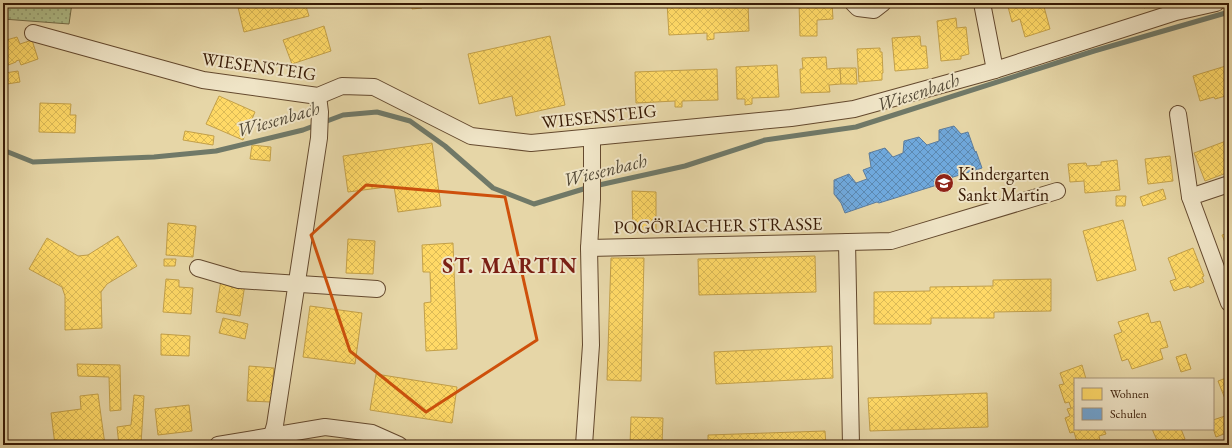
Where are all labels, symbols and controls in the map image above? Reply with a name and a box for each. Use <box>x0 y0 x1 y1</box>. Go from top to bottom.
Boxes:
street label: WIESENSTEIG <box>200 47 318 85</box>
water label: Wiesenbach <box>873 67 963 117</box>
water label: Wiesenbach <box>233 95 323 143</box>
street label: WIESENSTEIG <box>540 99 658 133</box>
water label: Wiesenbach <box>560 148 650 192</box>
place label: Kindergarten Sankt Martin <box>958 162 1050 206</box>
school or university icon: Kindergarten Sankt Martin <box>933 172 955 194</box>
street label: POGÖRIACHER STRASSE <box>613 212 823 238</box>
district label: ST. MARTIN <box>442 251 578 280</box>
legend <box>1074 378 1214 430</box>
text: Wohnen <box>1110 386 1150 402</box>
text: Schulen <box>1110 406 1148 422</box>

